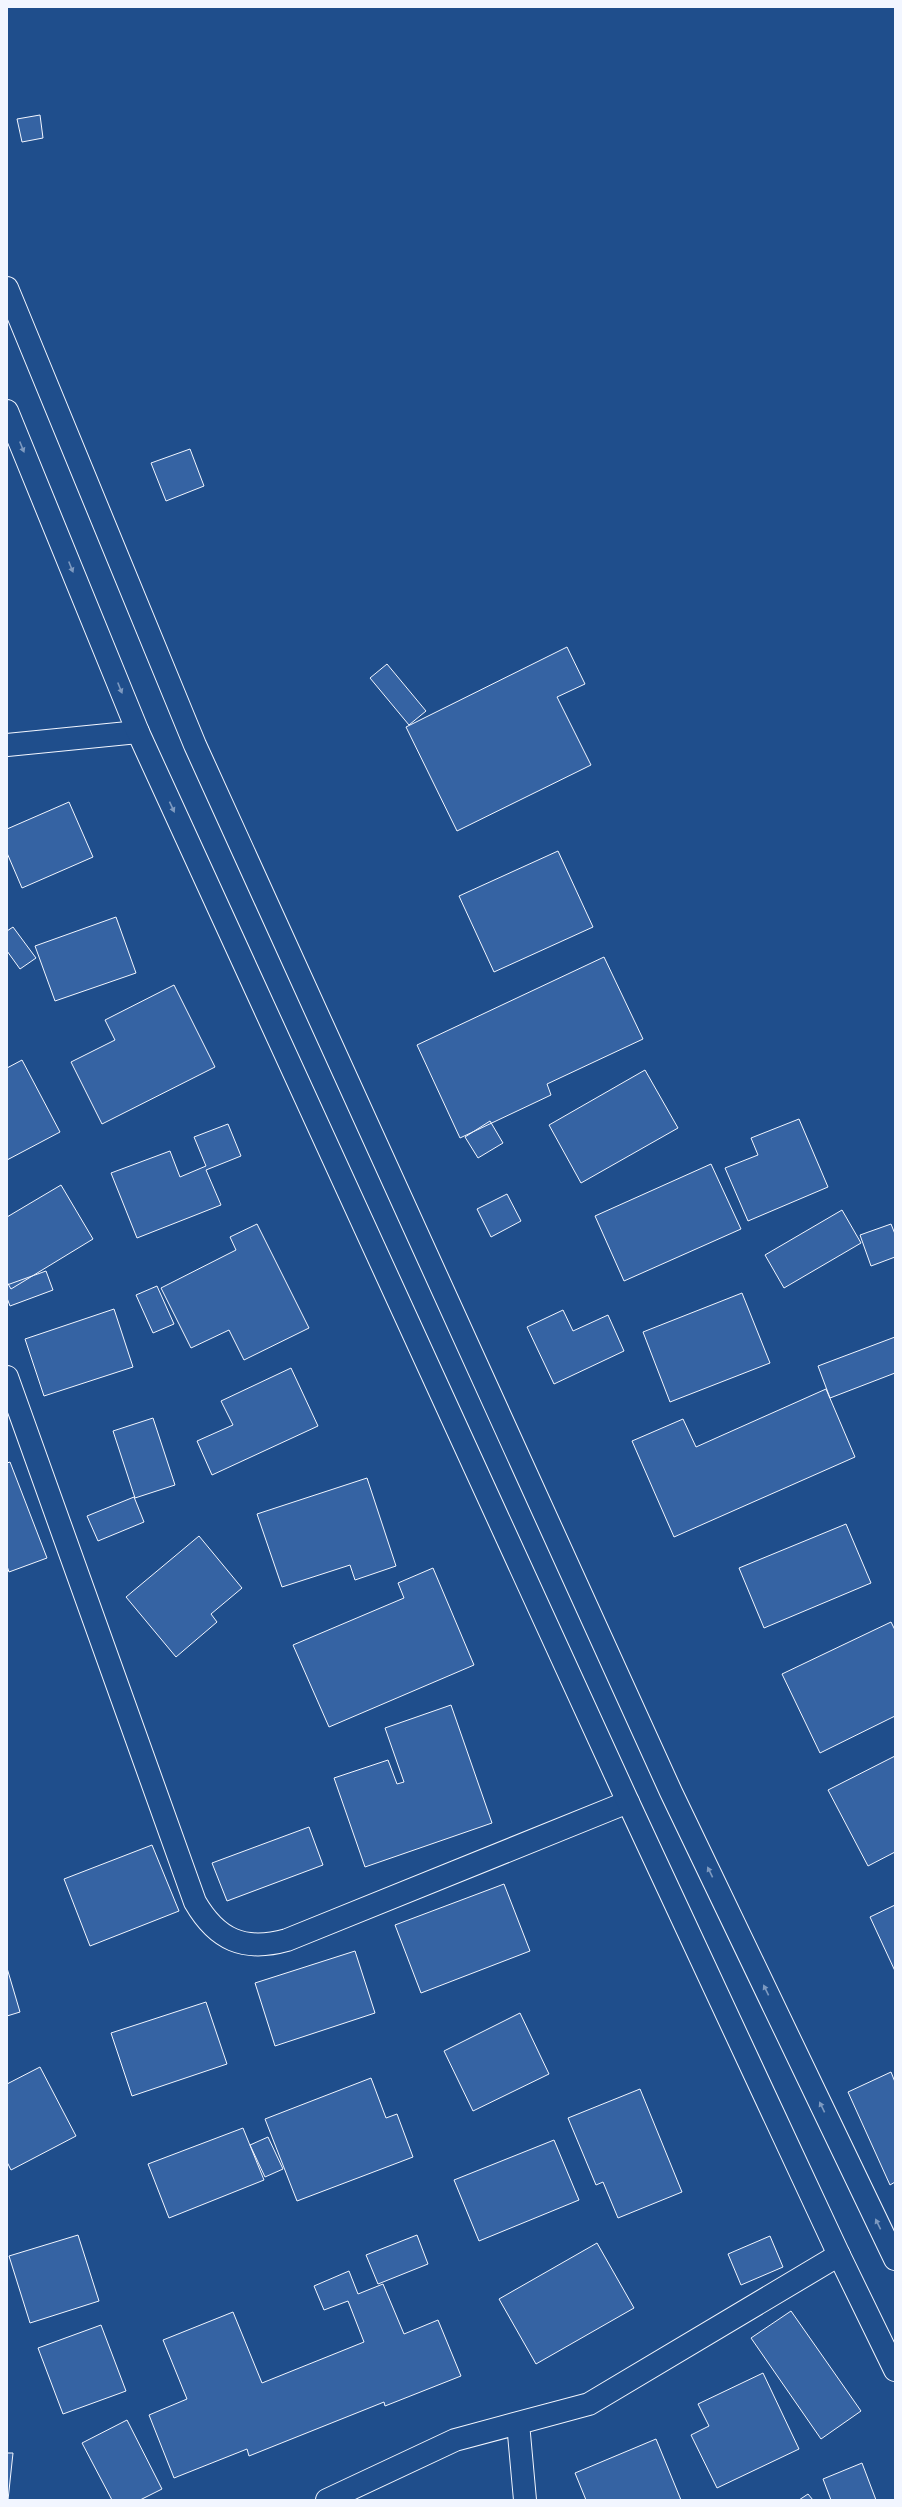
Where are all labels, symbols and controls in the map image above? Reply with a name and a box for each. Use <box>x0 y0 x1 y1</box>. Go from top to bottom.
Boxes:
one-way arrow <box>19 441 25 453</box>
one-way arrow <box>68 562 74 573</box>
one-way arrow <box>117 682 123 693</box>
one-way arrow <box>169 801 175 812</box>
one-way arrow <box>707 1867 713 1878</box>
one-way arrow <box>763 1984 769 1995</box>
one-way arrow <box>819 2101 825 2113</box>
one-way arrow <box>875 2218 881 2230</box>

